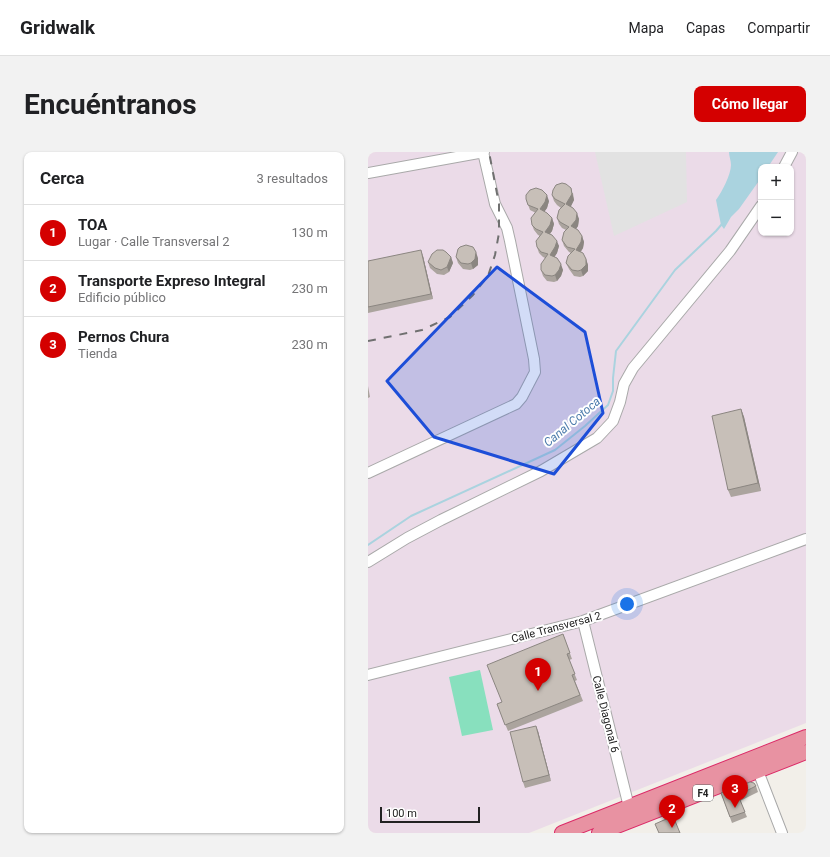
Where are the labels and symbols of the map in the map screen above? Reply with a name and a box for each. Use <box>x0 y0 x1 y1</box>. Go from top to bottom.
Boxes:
water label: Canal Cotoca <box>541 394 603 450</box>
your location <box>617 594 637 614</box>
street label: Calle Transversal 2 <box>510 609 602 646</box>
pin: 1 <box>525 658 551 691</box>
street label: Calle Diagonal 6 <box>590 674 621 754</box>
pin: 3 <box>722 775 748 808</box>
road number: F4 <box>693 785 713 801</box>
pin: 2 <box>659 795 685 828</box>
scale bar <box>380 805 480 824</box>

